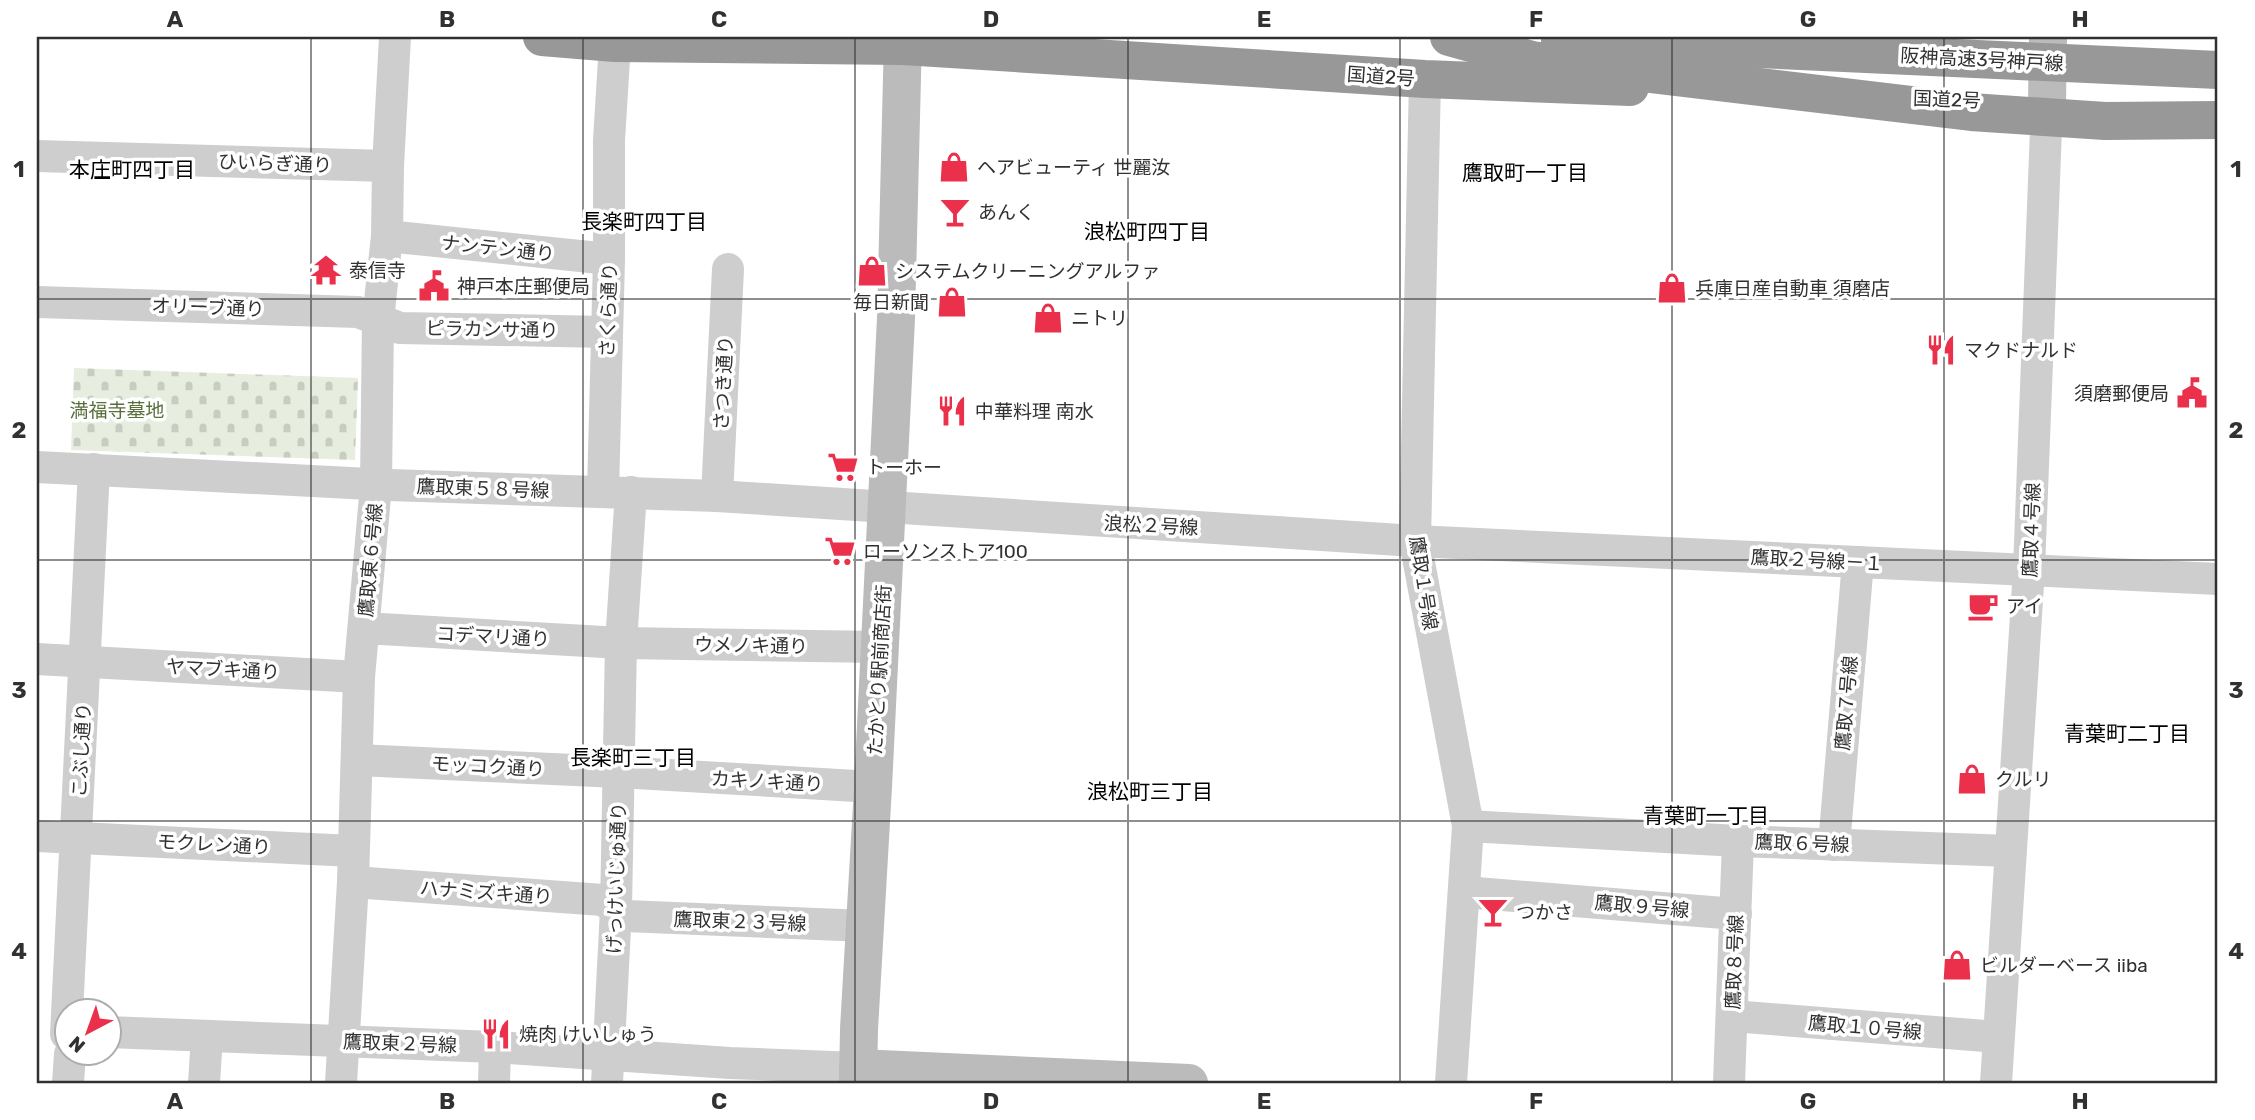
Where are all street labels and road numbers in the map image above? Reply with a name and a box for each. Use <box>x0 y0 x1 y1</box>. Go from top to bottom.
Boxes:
street label: 阪神高速3号神戸線 <box>1900 44 2064 75</box>
street label: 国道2号 <box>1346 63 1416 90</box>
street label: 国道2号 <box>1913 87 1981 112</box>
street label: ひいらぎ通り <box>218 150 332 177</box>
street label: ナンテン通り <box>440 231 556 266</box>
street label: さくら通り <box>595 262 622 358</box>
street label: オリーブ通り <box>151 294 265 321</box>
street label: ピラカンサ通り <box>425 317 559 342</box>
street label: さつき通り <box>710 335 737 431</box>
street label: 鷹取東５８号線 <box>416 475 550 502</box>
street label: 鷹取４号線 <box>2018 482 2045 578</box>
street label: 鷹取東６号線 <box>354 502 387 618</box>
street label: 浪松２号線 <box>1103 512 1199 539</box>
street label: 鷹取１号線 <box>1405 534 1442 632</box>
street label: 鷹取２号線－１ <box>1750 546 1884 575</box>
street label: たかとり駅前商店街 <box>864 584 895 756</box>
street label: コデマリ通り <box>435 622 551 651</box>
street label: ウメノキ通り <box>694 633 808 658</box>
street label: ヤマブキ通り <box>165 655 281 684</box>
street label: 鷹取７号線 <box>1831 655 1862 751</box>
street label: こぶし通り <box>68 702 95 798</box>
street label: モッコク通り <box>430 752 546 781</box>
street label: カキノキ通り <box>710 767 824 796</box>
street label: げっけいじゅ通り <box>602 802 631 954</box>
street label: モクレン通り <box>156 830 272 859</box>
street label: 鷹取６号線 <box>1754 830 1850 857</box>
street label: ハナミズキ通り <box>419 876 553 909</box>
street label: 鷹取９号線 <box>1594 891 1690 922</box>
street label: 鷹取東２３号線 <box>673 908 807 935</box>
street label: 鷹取８号線 <box>1721 914 1748 1010</box>
street label: 鷹取１０号線 <box>1807 1011 1923 1044</box>
street label: 鷹取東２号線 <box>343 1030 457 1057</box>

